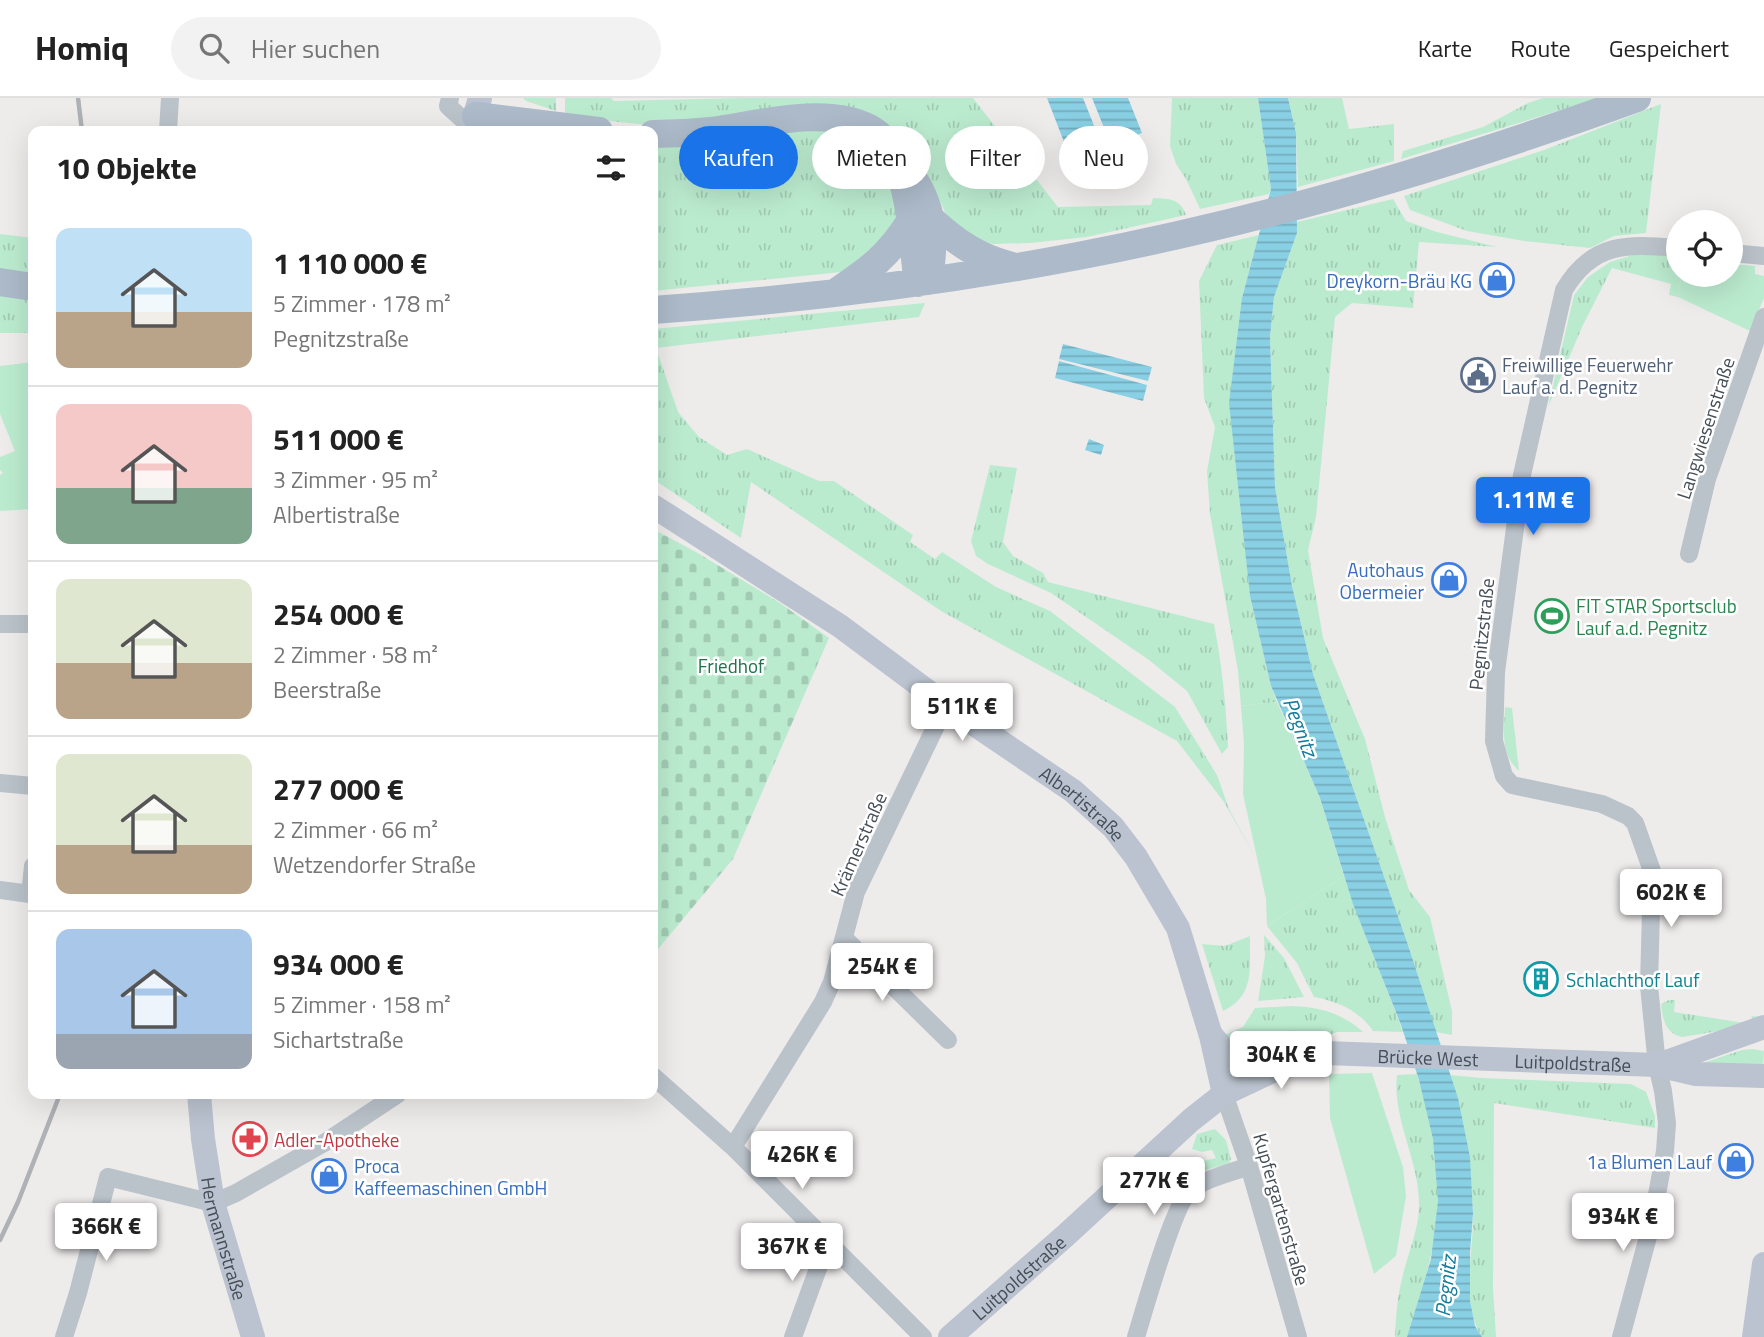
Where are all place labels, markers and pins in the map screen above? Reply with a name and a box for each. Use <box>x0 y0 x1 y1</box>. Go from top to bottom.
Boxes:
shop icon: Dreykorn-Bräu KG <box>1478 261 1516 299</box>
place label: Dreykorn-Bräu KG <box>1327 266 1472 295</box>
place label: Freiwillige Feuerwehr Lauf a. d. Pegnitz <box>1502 350 1674 401</box>
public building icon: Freiwillige Feuerwehr Lauf a. d. Pegnitz <box>1459 356 1497 394</box>
pin: 1.11M € <box>1468 478 1598 537</box>
place label: Autohaus Obermeier <box>1339 555 1424 606</box>
shop icon: Autohaus Obermeier <box>1430 561 1468 599</box>
place label: FIT STAR Sportsclub Lauf a.d. Pegnitz <box>1576 591 1737 642</box>
sports icon: FIT STAR Sportsclub Lauf a.d. Pegnitz <box>1533 597 1571 635</box>
pin: 511K € <box>905 684 1019 743</box>
pin: 602K € <box>1614 870 1728 929</box>
pin: 254K € <box>825 944 939 1003</box>
building icon: Schlachthof Lauf <box>1522 960 1560 998</box>
place label: Schlachthof Lauf <box>1566 965 1700 994</box>
pin: 304K € <box>1224 1032 1338 1091</box>
pharmacy icon: Adler-Apotheke <box>231 1120 269 1158</box>
place label: Adler-Apotheke <box>274 1125 399 1154</box>
pin: 426K € <box>745 1132 859 1191</box>
shop icon: 1a Blumen Lauf <box>1717 1142 1755 1180</box>
place label: 1a Blumen Lauf <box>1587 1147 1713 1176</box>
place label: Proca Kaffeemaschinen GmbH <box>354 1151 547 1202</box>
shop icon: Proca Kaffeemaschinen GmbH <box>310 1157 348 1195</box>
pin: 277K € <box>1097 1158 1211 1217</box>
pin: 934K € <box>1566 1194 1680 1253</box>
pin: 366K € <box>49 1204 163 1263</box>
pin: 367K € <box>735 1224 849 1283</box>

